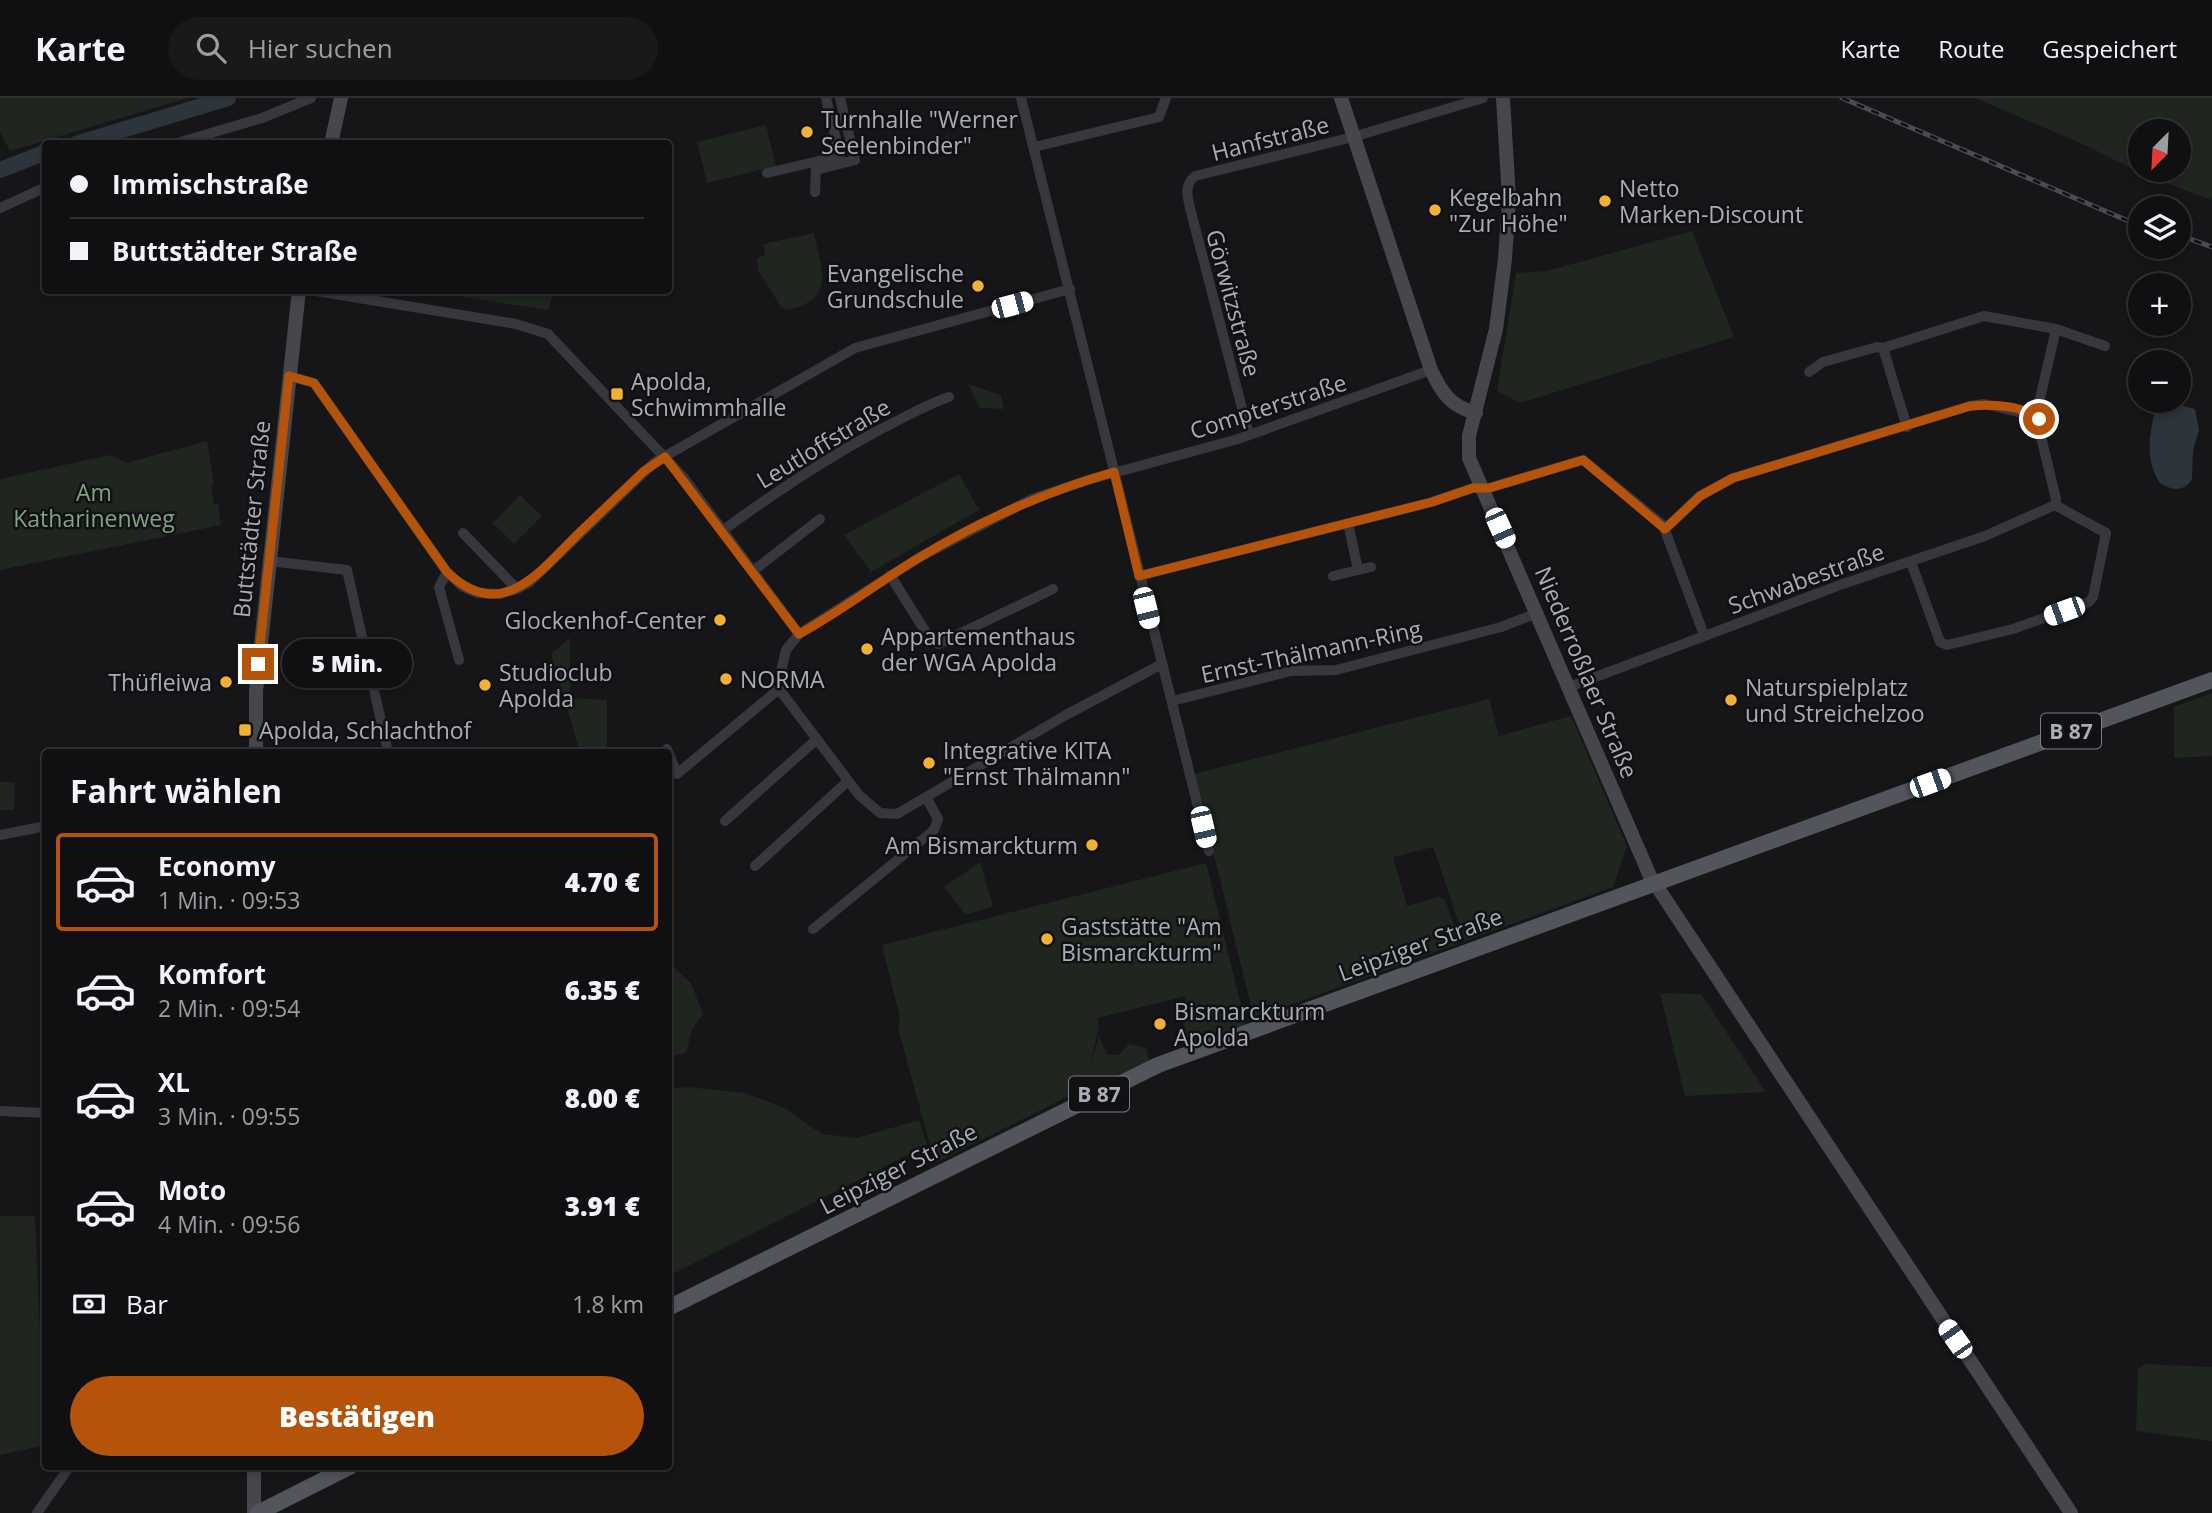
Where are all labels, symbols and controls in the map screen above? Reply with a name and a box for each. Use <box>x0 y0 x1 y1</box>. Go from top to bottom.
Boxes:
search box <box>168 17 658 80</box>
text: Karte <box>35 26 126 71</box>
icon: search <box>192 29 230 67</box>
text: Hier suchen <box>248 30 393 66</box>
text: Karte <box>1840 32 1900 65</box>
text: Route <box>1938 32 2004 65</box>
text: Gespeichert <box>2042 32 2177 65</box>
place label: Turnhalle "Werner Seelenbinder" <box>821 103 1018 161</box>
street label: Hanfstraße <box>1208 108 1332 168</box>
north arrow <box>2128 119 2191 182</box>
map controls <box>2128 119 2191 413</box>
marker: Turnhalle "Werner Seelenbinder" <box>799 124 815 140</box>
text: Immischstraße <box>112 166 309 202</box>
place label: Netto Marken-Discount <box>1619 172 1803 230</box>
place label: Kegelbahn "Zur Höhe" <box>1449 181 1568 239</box>
marker: Netto Marken-Discount <box>1597 193 1613 209</box>
button: layers <box>2128 196 2191 259</box>
marker: Kegelbahn "Zur Höhe" <box>1427 202 1443 218</box>
street label: Görwitzstraße <box>1199 226 1269 380</box>
text: Buttstädter Straße <box>112 233 358 269</box>
place label: Evangelische Grundschule <box>827 257 964 315</box>
button: + <box>2128 273 2191 336</box>
marker: Evangelische Grundschule <box>970 278 986 294</box>
car <box>989 289 1036 321</box>
button: − <box>2128 350 2191 413</box>
place label: Apolda, Schwimmhalle <box>631 365 786 423</box>
street label: Compterstraße <box>1186 366 1350 446</box>
marker: Apolda, Schwimmhalle <box>609 386 625 402</box>
street label: Leutloffstraße <box>750 390 896 496</box>
route start <box>2023 403 2055 435</box>
street label: Buttstädter Straße <box>225 419 277 619</box>
park label: Am Katharinenweg <box>13 476 175 534</box>
car <box>1482 505 1519 551</box>
street label: Schwabestraße <box>1724 535 1888 621</box>
street label: Niederroßlaer Straße <box>1528 561 1646 783</box>
car <box>1131 585 1162 631</box>
car <box>2041 594 2088 628</box>
place label: Glockenhof-Center <box>504 604 707 636</box>
marker: Glockenhof-Center <box>712 612 728 628</box>
street label: Ernst-Thälmann-Ring <box>1198 612 1425 690</box>
place label: Appartementhaus der WGA Apolda <box>881 620 1075 678</box>
callout: 5 Min. <box>282 640 412 688</box>
marker: Appartementhaus der WGA Apolda <box>859 641 875 657</box>
text: 5 Min. <box>311 647 383 679</box>
route end <box>242 648 274 680</box>
place label: Studioclub Apolda <box>499 656 613 714</box>
place label: NORMA <box>740 663 825 695</box>
place label: Thüfleiwa <box>108 666 212 698</box>
marker: NORMA <box>718 671 734 687</box>
place label: Naturspielplatz und Streichelzoo <box>1745 671 1925 729</box>
marker: Thüfleiwa <box>218 674 234 690</box>
marker: Studioclub Apolda <box>477 677 493 693</box>
marker: Naturspielplatz und Streichelzoo <box>1723 692 1739 708</box>
place label: Apolda, Schlachthof <box>259 714 473 746</box>
road number: B 87 <box>2041 714 2101 748</box>
marker: Apolda, Schlachthof <box>237 722 253 738</box>
place label: Integrative KITA "Ernst Thälmann" <box>943 734 1130 792</box>
marker: Integrative KITA "Ernst Thälmann" <box>921 755 937 771</box>
car <box>1907 766 1954 800</box>
text: Fahrt wählen <box>70 769 282 812</box>
car <box>1189 804 1218 850</box>
place label: Am Bismarckturm <box>885 829 1078 861</box>
marker: Am Bismarckturm <box>1084 837 1100 853</box>
text: Economy <box>158 848 276 884</box>
icon: car <box>74 851 137 914</box>
text: 4.70 € <box>565 864 640 900</box>
text: 1 Min. · 09:53 <box>158 884 300 916</box>
street label: Leipziger Straße <box>1334 899 1506 989</box>
place label: Gaststätte "Am Bismarckturm" <box>1061 910 1222 968</box>
marker: Gaststätte "Am Bismarckturm" <box>1039 931 1055 947</box>
text: Komfort <box>158 956 266 992</box>
icon: car <box>74 959 137 1022</box>
text: 6.35 € <box>565 972 640 1008</box>
text: 2 Min. · 09:54 <box>158 992 300 1024</box>
place label: Bismarckturm Apolda <box>1174 995 1325 1053</box>
marker: Bismarckturm Apolda <box>1152 1016 1168 1032</box>
text: XL <box>158 1064 190 1100</box>
icon: car <box>74 1067 137 1130</box>
road number: B 87 <box>1069 1076 1129 1112</box>
text: 8.00 € <box>565 1080 640 1116</box>
text: 3 Min. · 09:55 <box>158 1100 300 1132</box>
street label: Leipziger Straße <box>814 1115 982 1221</box>
text: Moto <box>158 1172 226 1208</box>
icon: car <box>74 1175 137 1238</box>
text: 3.91 € <box>565 1188 640 1224</box>
text: 4 Min. · 09:56 <box>158 1208 300 1240</box>
icon: cash <box>70 1285 108 1323</box>
text: Bar <box>126 1286 168 1322</box>
text: 1.8 km <box>572 1288 644 1320</box>
car <box>1935 1316 1976 1362</box>
button: Bestätigen <box>70 1376 644 1456</box>

